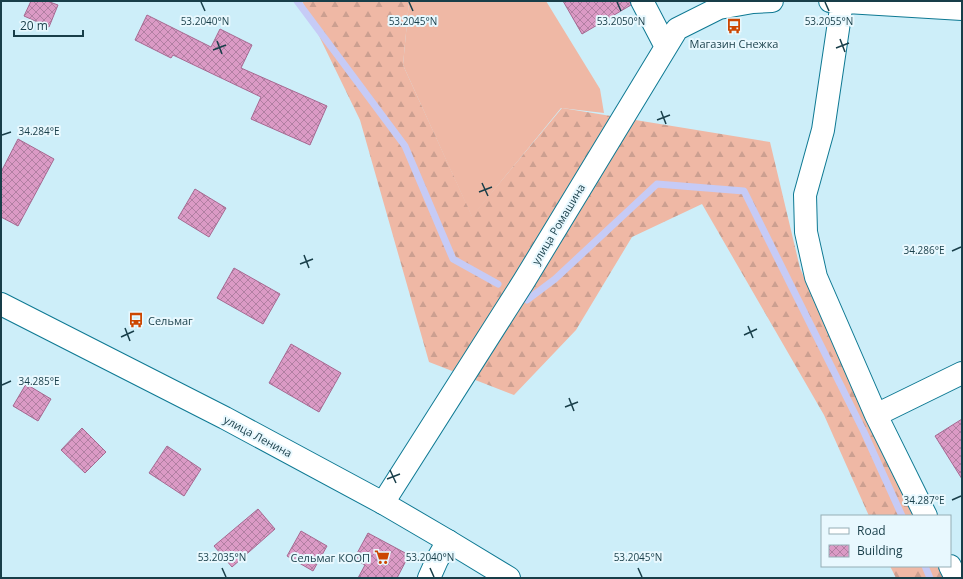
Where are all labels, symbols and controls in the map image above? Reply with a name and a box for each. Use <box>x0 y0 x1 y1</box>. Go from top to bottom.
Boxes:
scale bar <box>14 12 83 38</box>
text: 53.2040°N <box>181 14 229 28</box>
text: 53.2045°N <box>389 14 437 28</box>
text: 53.2050°N <box>597 14 645 28</box>
text: 53.2055°N <box>805 14 853 28</box>
text: 20 m <box>20 17 48 34</box>
bus stop icon: Магазин Снежка <box>725 17 743 35</box>
place label: Магазин Снежка <box>690 36 778 51</box>
text: 34.284°E <box>18 124 60 138</box>
street label: улица Ромашина <box>528 181 588 267</box>
text: 34.286°E <box>903 243 945 257</box>
bus stop icon: Сельмаг <box>127 311 145 329</box>
place label: Сельмаг <box>148 313 193 328</box>
text: 34.285°E <box>18 374 60 388</box>
street label: улица Ленина <box>221 412 295 460</box>
text: 34.287°E <box>903 493 945 507</box>
legend <box>821 515 951 567</box>
text: Road <box>857 522 886 539</box>
text: Building <box>857 542 903 559</box>
supermarket icon: Сельмаг КООП <box>373 548 391 566</box>
text: 53.2035°N <box>198 550 246 564</box>
place label: Сельмаг КООП <box>291 550 370 565</box>
text: 53.2040°N <box>406 550 454 564</box>
text: 53.2045°N <box>614 550 662 564</box>

